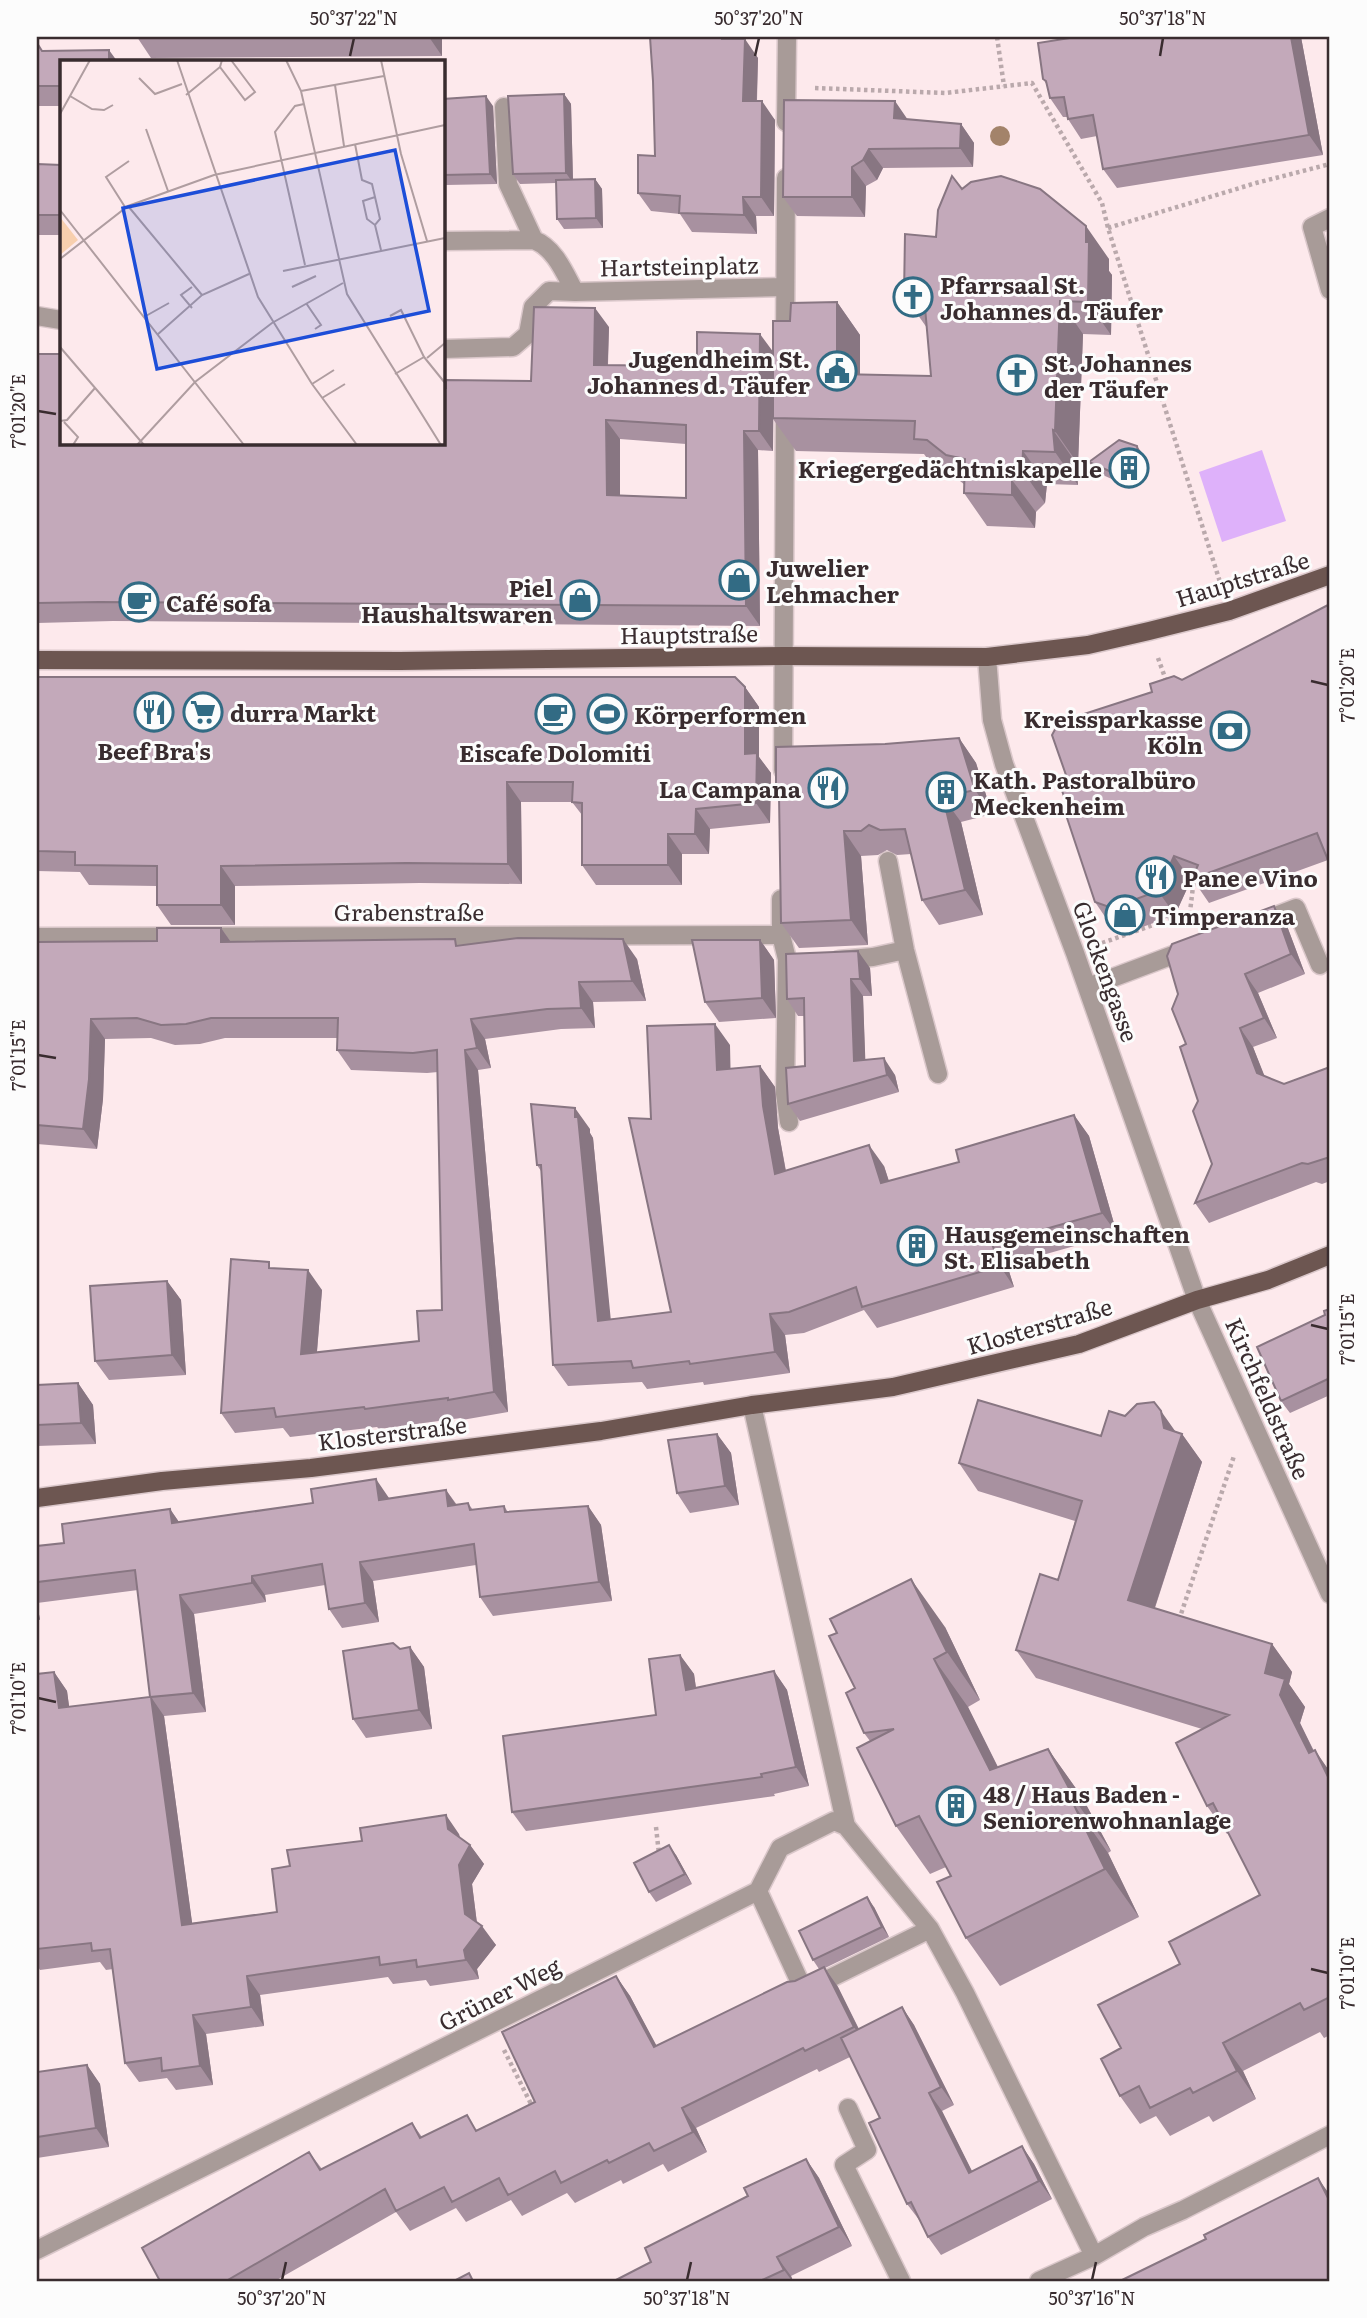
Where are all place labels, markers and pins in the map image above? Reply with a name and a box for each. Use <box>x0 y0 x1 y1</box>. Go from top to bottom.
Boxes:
place label: Pfarrsaal St. Johannes d. Täufer <box>940 267 1163 327</box>
church icon: Pfarrsaal St. Johannes d. Täufer <box>892 276 934 318</box>
place label: Jugendheim St. Johannes d. Täufer <box>587 341 811 401</box>
place label: St. Johannes der Täufer <box>1044 345 1192 405</box>
public building icon: Jugendheim St. Johannes d. Täufer <box>816 350 858 392</box>
church icon: St. Johannes der Täufer <box>996 354 1038 396</box>
building icon: Kriegergedächtniskapelle <box>1108 447 1150 489</box>
place label: Kriegergedächtniskapelle <box>798 451 1102 485</box>
place label: Juwelier Lehmacher <box>766 550 900 610</box>
shop icon: Juwelier Lehmacher <box>718 559 760 601</box>
place label: Piel Haushaltswaren <box>361 570 553 630</box>
shop icon: Piel Haushaltswaren <box>559 579 601 621</box>
cafe icon: Café sofa <box>118 581 160 623</box>
place label: Café sofa <box>166 585 272 619</box>
restaurant icon: Beef Bra's <box>133 691 175 733</box>
supermarket icon: durra Markt <box>182 691 224 733</box>
cafe icon: Eiscafe Dolomiti <box>534 693 576 735</box>
sports icon: Körperformen <box>586 693 628 735</box>
place label: durra Markt <box>230 695 376 729</box>
place label: Körperformen <box>634 697 806 731</box>
place label: Kreissparkasse Köln <box>1024 701 1203 761</box>
bank icon: Kreissparkasse Köln <box>1209 710 1251 752</box>
place label: Beef Bra's <box>97 733 211 767</box>
place label: Eiscafe Dolomiti <box>459 735 651 769</box>
place label: Kath. Pastoralbüro Meckenheim <box>973 762 1196 822</box>
restaurant icon: La Campana <box>807 767 849 809</box>
place label: La Campana <box>659 771 802 805</box>
building icon: Kath. Pastoralbüro Meckenheim <box>925 771 967 813</box>
restaurant icon: Pane e Vino <box>1135 856 1177 898</box>
place label: Pane e Vino <box>1183 860 1318 894</box>
shop icon: Timperanza <box>1104 894 1146 936</box>
place label: Timperanza <box>1152 898 1296 932</box>
place label: Hausgemeinschaften St. Elisabeth <box>944 1216 1190 1276</box>
building icon: Hausgemeinschaften St. Elisabeth <box>896 1225 938 1267</box>
place label: 48 / Haus Baden - Seniorenwohnanlage <box>983 1776 1231 1836</box>
building icon: 48 / Haus Baden - Seniorenwohnanlage <box>935 1785 977 1827</box>

